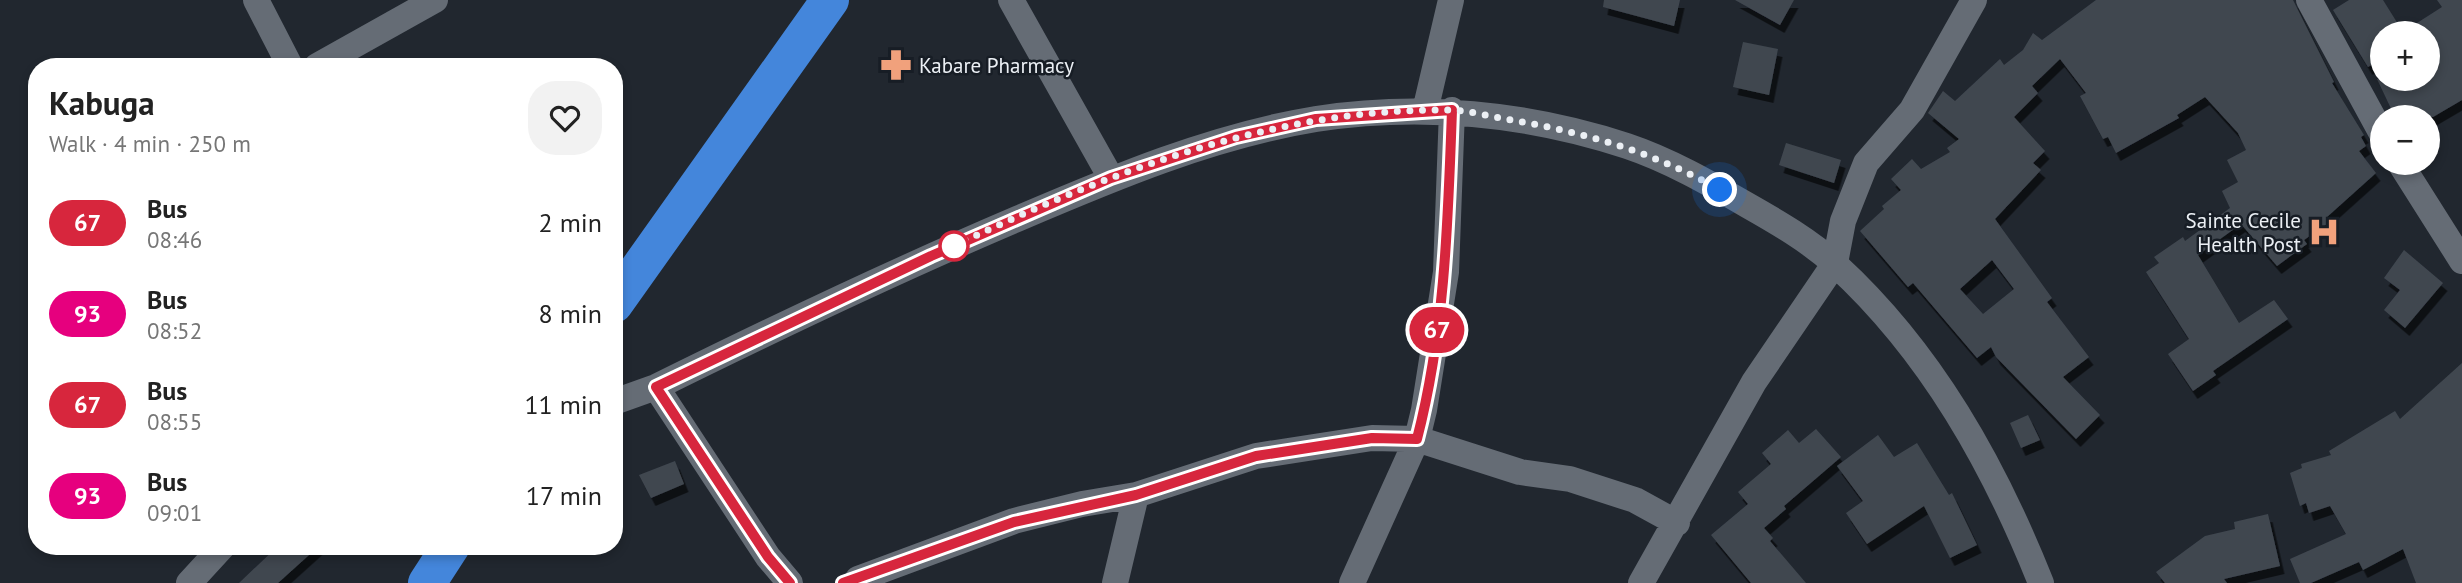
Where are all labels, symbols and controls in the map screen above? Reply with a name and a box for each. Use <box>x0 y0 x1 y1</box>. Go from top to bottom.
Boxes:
map controls <box>2370 21 2440 175</box>
button: + <box>2370 21 2440 91</box>
pharmacy icon: Kabare Pharmacy <box>879 48 913 82</box>
place label: Kabare Pharmacy <box>919 52 1074 79</box>
text: Kabuga <box>49 81 155 124</box>
button: heart <box>528 81 602 155</box>
button: − <box>2370 105 2440 175</box>
text: Walk · 4 min · 250 m <box>49 129 251 158</box>
your location <box>1702 172 1737 207</box>
text: Bus <box>147 192 187 225</box>
text: 2 min <box>539 206 602 239</box>
text: 67 <box>74 207 101 238</box>
place label: Sainte Cecile Health Post <box>2186 207 2301 258</box>
hospital icon: Sainte Cecile Health Post <box>2307 215 2341 249</box>
text: 08:46 <box>147 225 202 254</box>
unlabelled marker <box>939 231 969 261</box>
text: Bus <box>147 283 187 316</box>
text: 8 min <box>539 297 602 330</box>
text: 93 <box>74 298 101 329</box>
line badge: 67 <box>1406 307 1468 353</box>
text: 67 <box>1423 314 1451 345</box>
text: 08:52 <box>147 316 202 345</box>
text: Bus <box>147 374 187 407</box>
text: 11 min <box>524 388 602 421</box>
text: 67 <box>74 389 101 420</box>
text: 08:55 <box>147 407 202 436</box>
text: Bus <box>147 465 187 498</box>
text: 17 min <box>526 479 602 512</box>
text: 93 <box>74 480 101 511</box>
text: 09:01 <box>147 498 202 527</box>

